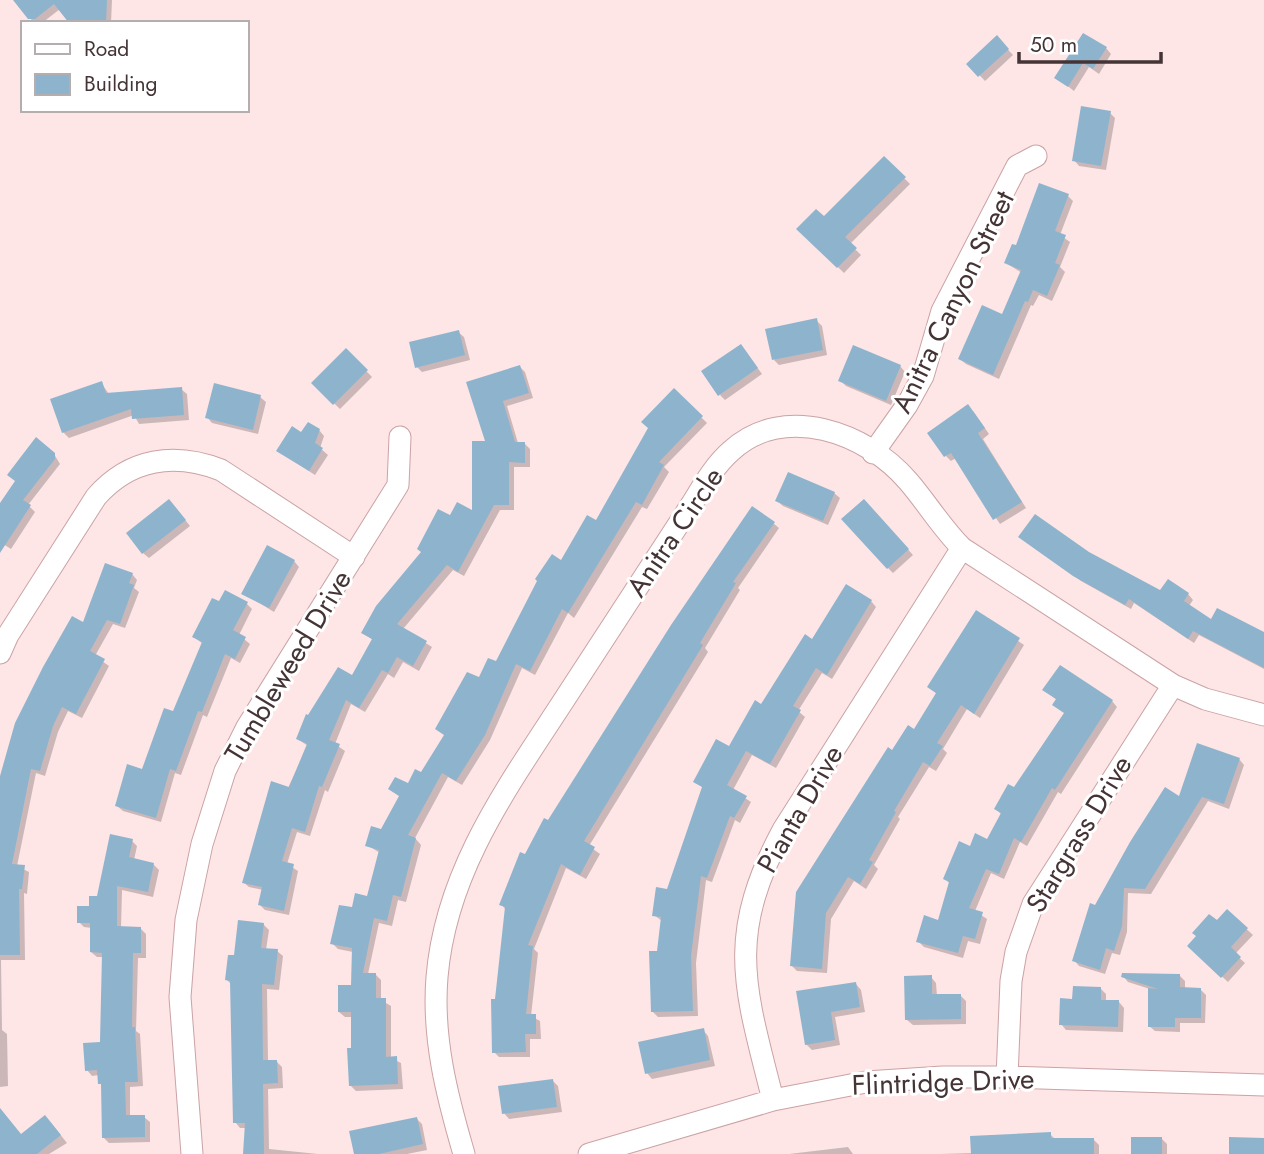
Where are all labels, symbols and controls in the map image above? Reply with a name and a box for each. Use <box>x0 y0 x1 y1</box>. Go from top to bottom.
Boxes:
legend <box>21 21 248 112</box>
scale bar <box>1019 21 1161 65</box>
text: 50 m <box>1030 30 1077 60</box>
text: Road <box>84 34 129 64</box>
text: Building <box>84 69 157 99</box>
street label: Anitra Canyon Street <box>881 184 1025 420</box>
street label: Anitra Circle <box>616 459 734 605</box>
street label: Tumbleweed Drive <box>214 562 362 770</box>
street label: Pianta Drive <box>747 737 853 881</box>
street label: Stargrass Drive <box>1016 748 1142 920</box>
street label: Flintridge Drive <box>851 1058 1035 1106</box>

